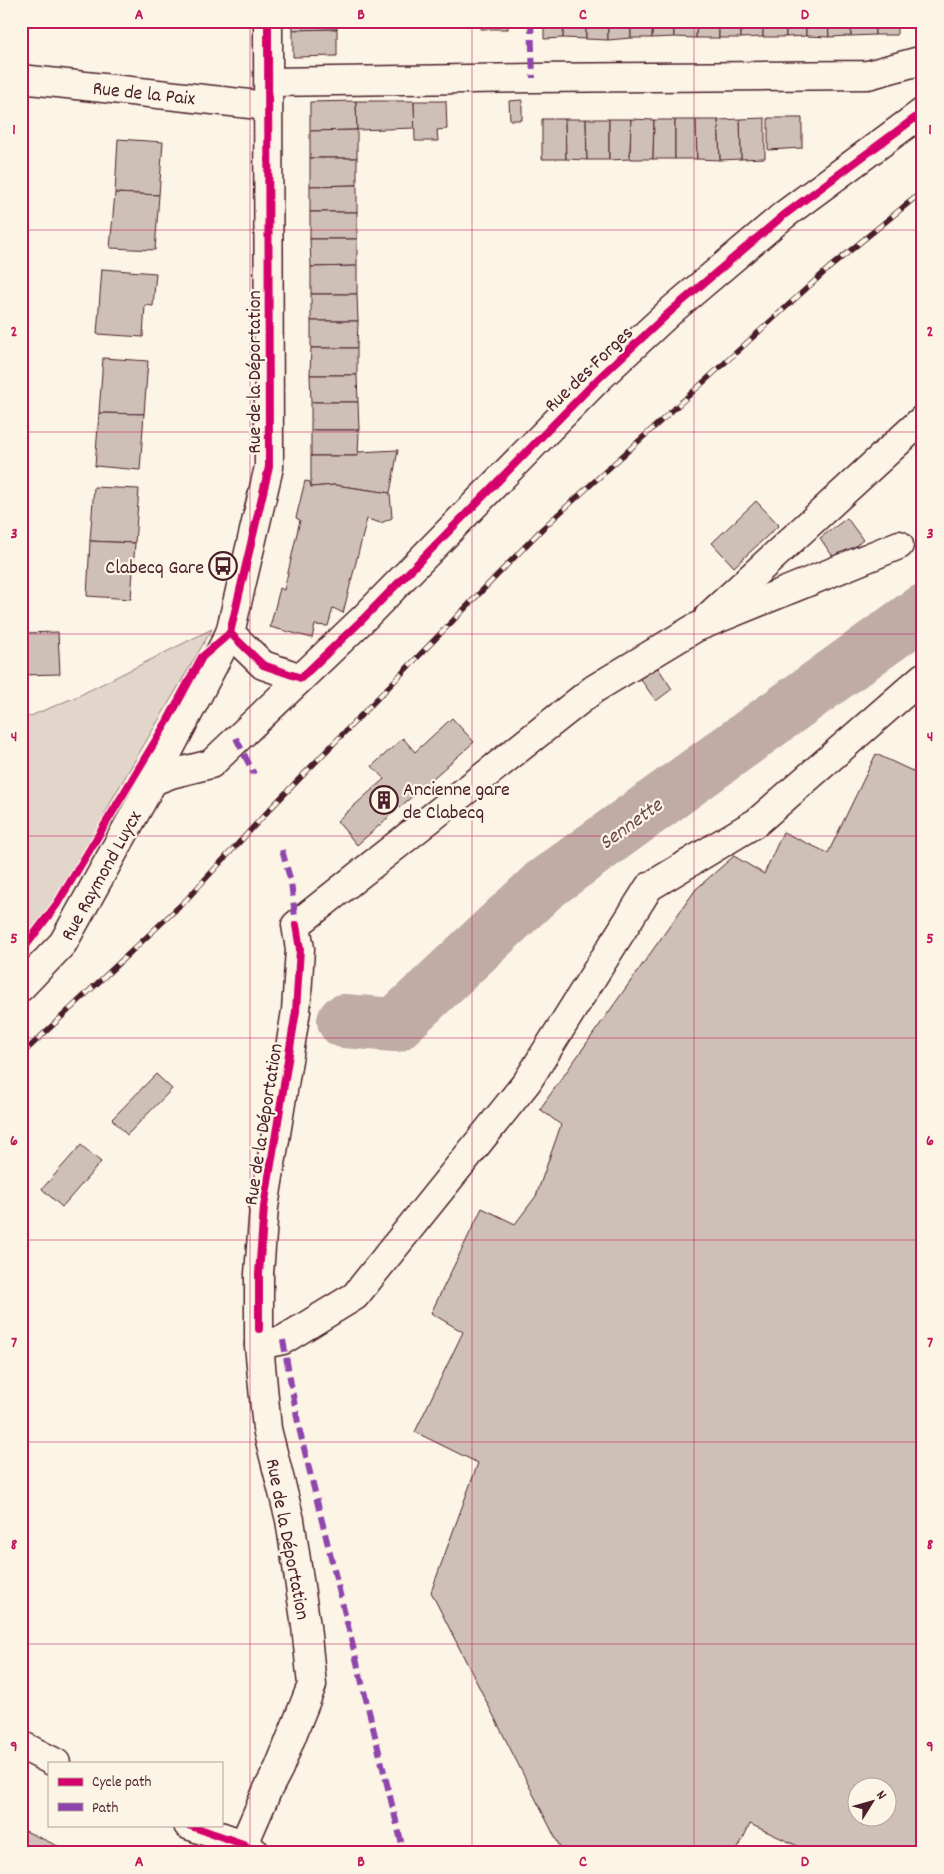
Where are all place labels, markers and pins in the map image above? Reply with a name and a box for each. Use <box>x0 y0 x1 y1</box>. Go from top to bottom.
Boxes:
bus stop icon: Clabecq Gare <box>208 551 238 581</box>
place label: Clabecq Gare <box>105 555 204 583</box>
place label: Ancienne gare de Clabecq <box>403 777 510 828</box>
building icon: Ancienne gare de Clabecq <box>369 785 399 815</box>

